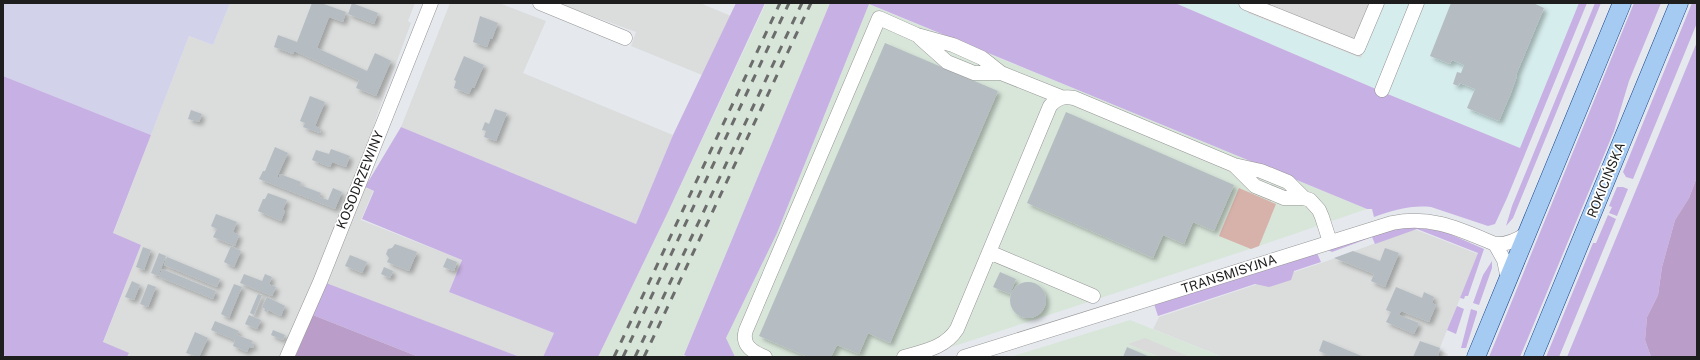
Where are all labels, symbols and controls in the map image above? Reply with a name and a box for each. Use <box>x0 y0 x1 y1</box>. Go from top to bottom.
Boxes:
street label: KOSODRZEWINY <box>333 129 387 231</box>
street label: ROKICIŃSKA <box>1583 140 1628 220</box>
street label: TRANSMISYJNA <box>1180 252 1278 296</box>

